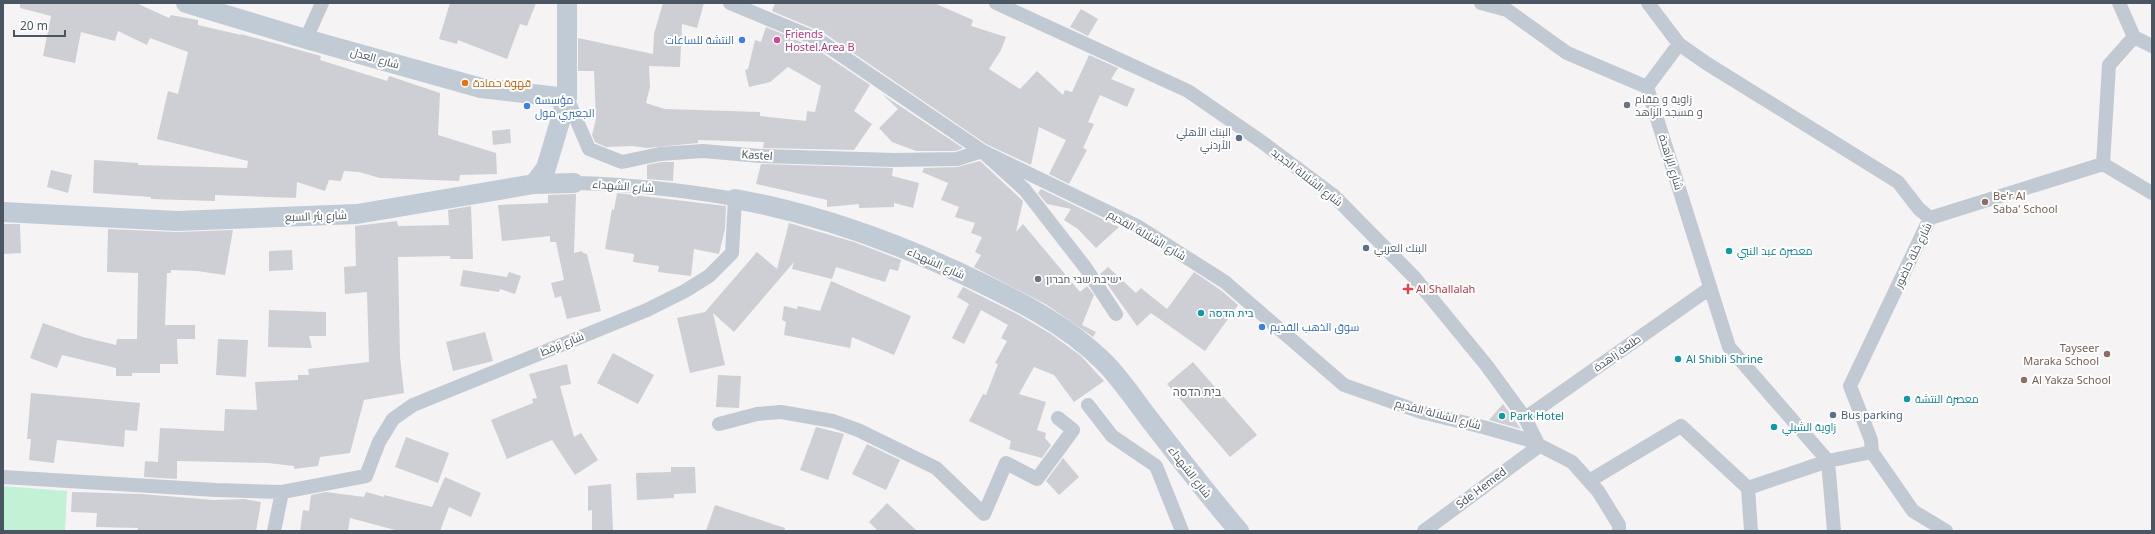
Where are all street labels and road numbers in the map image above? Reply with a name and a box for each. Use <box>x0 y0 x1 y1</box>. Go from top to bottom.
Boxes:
street label: شارع العدل <box>349 43 401 73</box>
street label: شارع الزاهدة <box>1655 132 1687 192</box>
street label: شارع الشلالة الجديد <box>1268 144 1346 210</box>
street label: Kastel <box>741 146 773 163</box>
street label: شارع الشهداء <box>592 176 654 196</box>
street label: شارع الشلالة القديم <box>1105 206 1189 264</box>
street label: شارع بئر السبع <box>285 207 347 225</box>
street label: شارع خلة حاضور <box>1890 220 1936 291</box>
street label: شارع الشهداء <box>905 243 967 283</box>
street label: شارع ترفط <box>538 328 586 360</box>
street label: طلعة زاهدة <box>1590 331 1643 374</box>
street label: شارع الشلالة القديم <box>1393 395 1483 433</box>
street label: شارع الشهداء <box>1165 443 1215 501</box>
street label: Sde Hemed <box>1452 464 1509 511</box>

